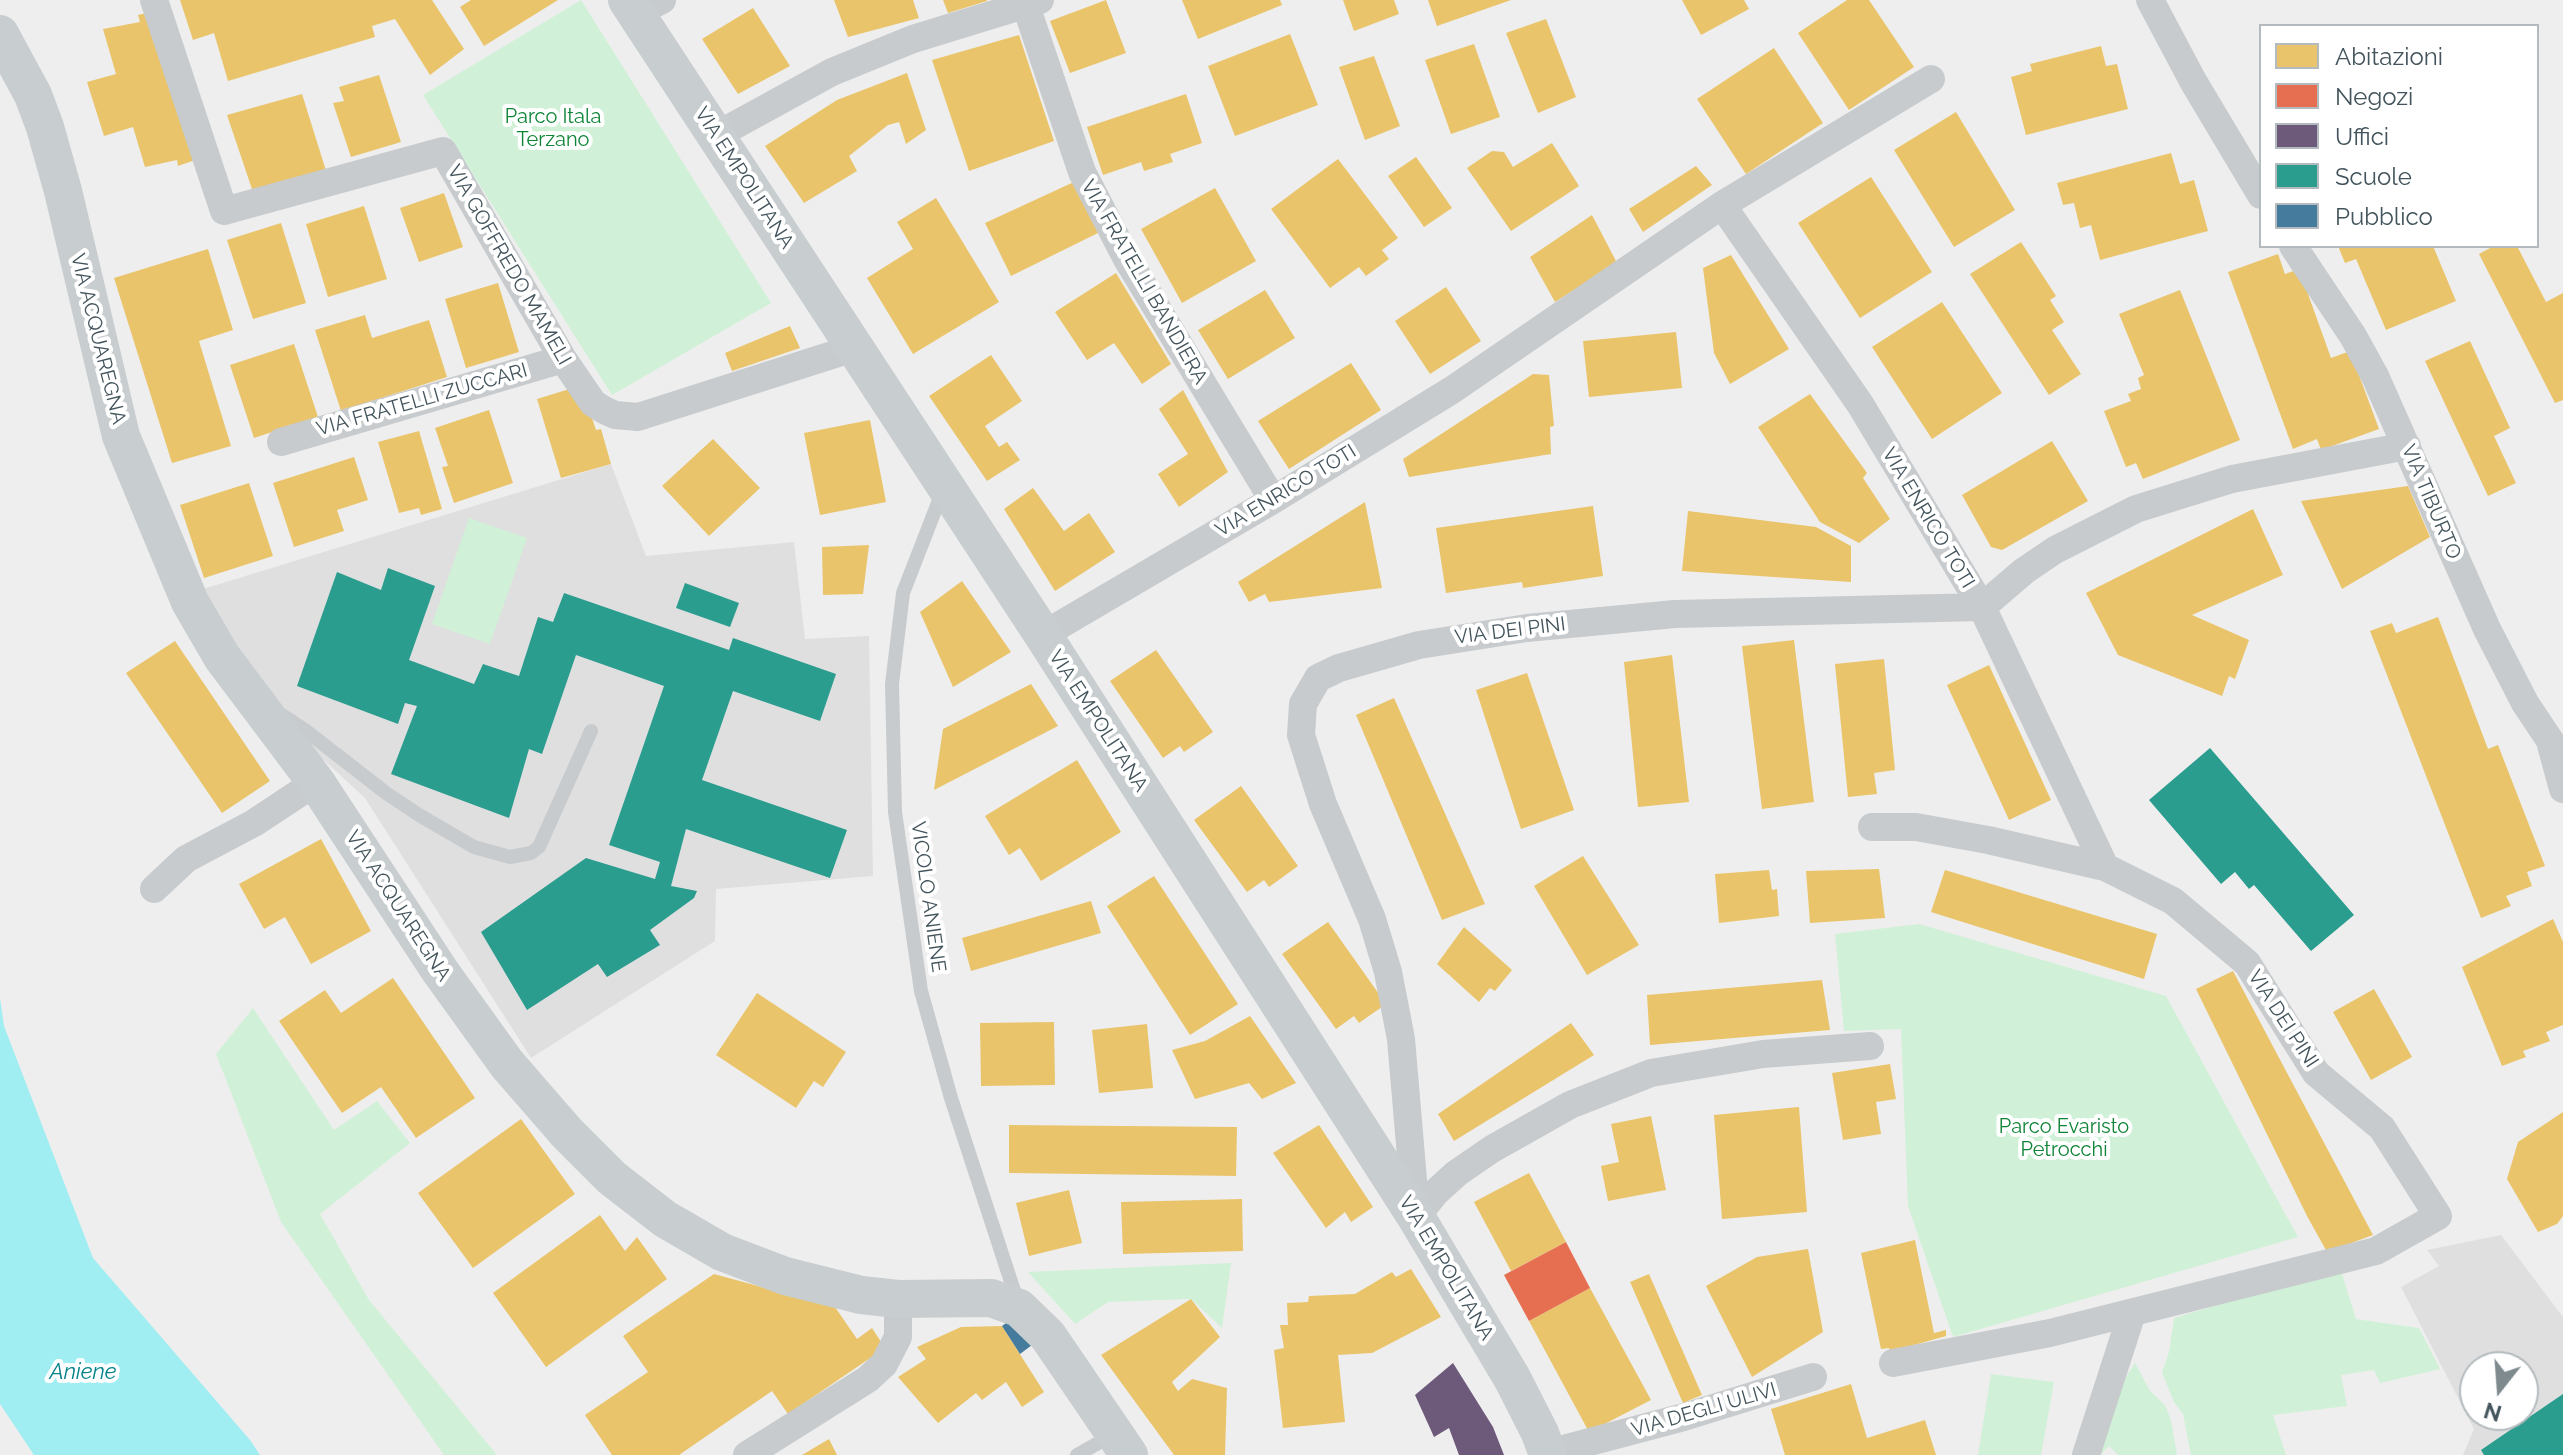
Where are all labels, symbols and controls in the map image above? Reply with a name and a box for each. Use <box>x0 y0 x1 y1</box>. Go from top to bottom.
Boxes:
legend <box>2259 24 2539 248</box>
text: Abitazioni <box>2335 42 2443 71</box>
text: Negozi <box>2335 82 2413 111</box>
street label: VIA EMPOLITANA <box>689 103 799 253</box>
park label: Parco Itala Terzano <box>505 105 601 152</box>
text: Uffici <box>2335 122 2389 151</box>
street label: VIA GOFFREDO MAMELI <box>442 161 576 369</box>
text: Scuole <box>2335 162 2412 191</box>
street label: VIA FRATELLI BANDIERA <box>1076 176 1212 388</box>
text: Pubblico <box>2335 202 2433 231</box>
street label: VIA ACQUAREGNA <box>65 251 131 427</box>
street label: VIA FRATELLI ZUCCARI <box>314 358 530 442</box>
street label: VIA ENRICO TOTI <box>1211 440 1361 542</box>
street label: VIA TIBURTO <box>2396 441 2466 563</box>
street label: VIA ENRICO TOTI <box>1877 443 1979 593</box>
street label: VIA DEI PINI <box>1453 612 1567 650</box>
street label: VIA EMPOLITANA <box>1043 646 1153 796</box>
street label: VICOLO ANIENE <box>906 820 950 974</box>
street label: VIA ACQUAREGNA <box>340 826 456 986</box>
street label: VIA DEI PINI <box>2243 966 2323 1072</box>
park label: Parco Evaristo Petrocchi <box>1999 1115 2129 1162</box>
street label: VIA EMPOLITANA <box>1393 1191 1499 1345</box>
north arrow <box>2459 1351 2539 1431</box>
water label: Aniene <box>49 1359 117 1385</box>
street label: VIA DEGLI ULIVI <box>1629 1378 1779 1442</box>
text: N <box>2481 1397 2504 1427</box>

